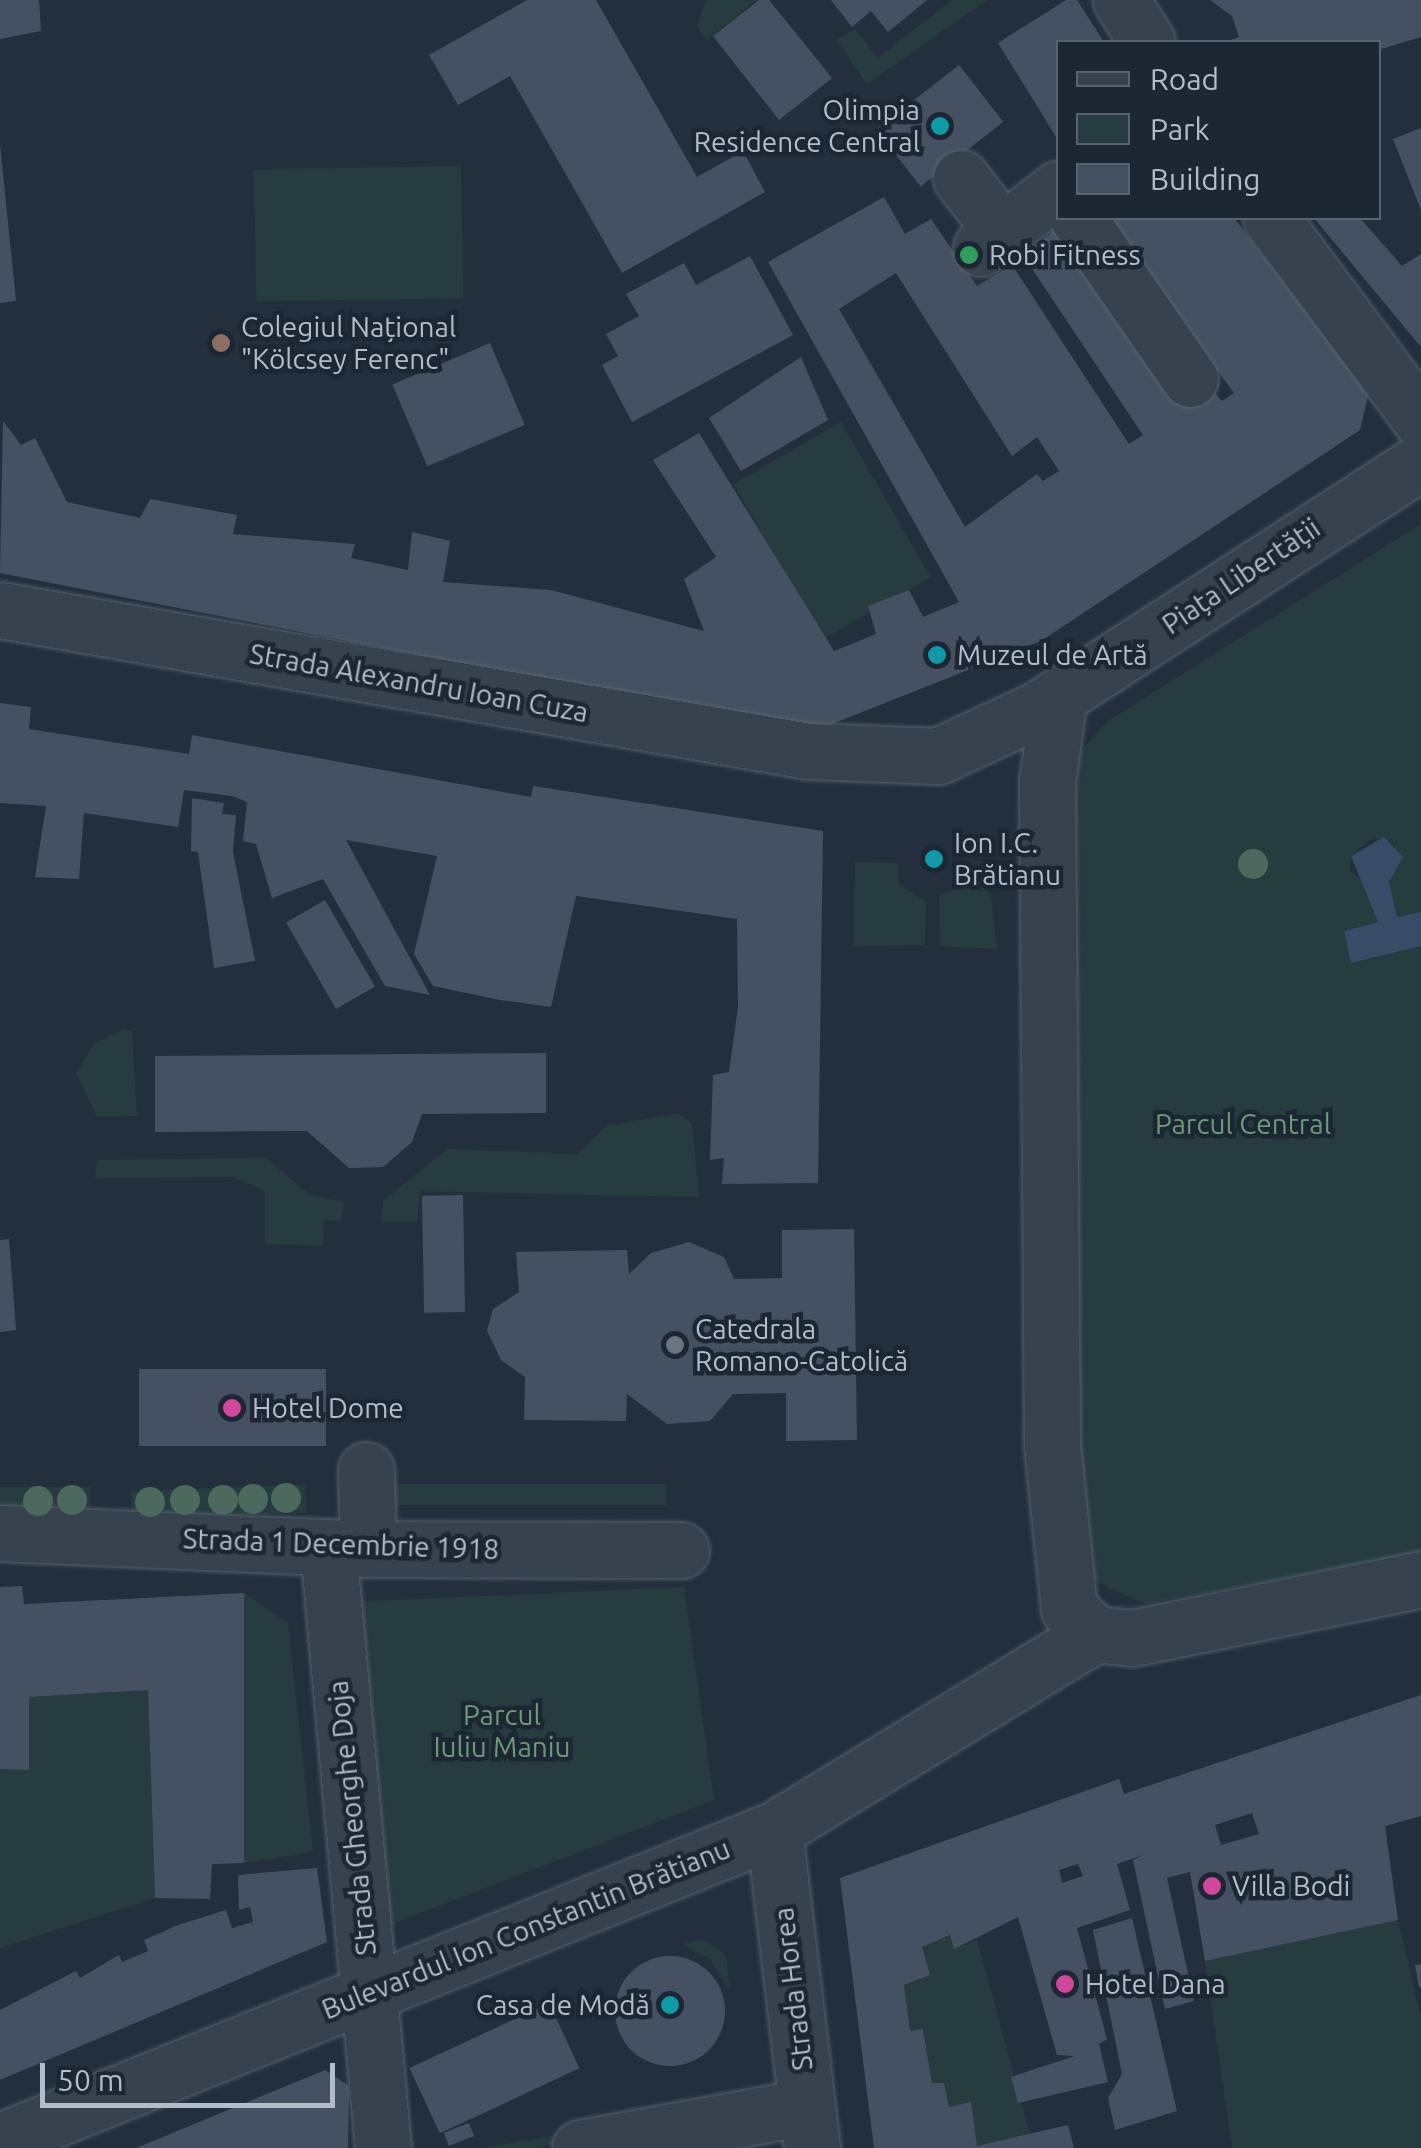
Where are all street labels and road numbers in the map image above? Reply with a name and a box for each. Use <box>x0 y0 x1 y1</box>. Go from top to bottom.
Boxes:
street label: Piața Libertății <box>1156 511 1326 641</box>
street label: Strada Alexandru Ioan Cuza <box>247 637 591 729</box>
street label: Strada 1 Decembrie 1918 <box>182 1522 500 1566</box>
street label: Strada Gheorghe Doja <box>321 1679 383 1957</box>
street label: Bulevardul Ion Constantin Brătianu <box>317 1832 735 2026</box>
street label: Strada Horea <box>766 1905 820 2073</box>

